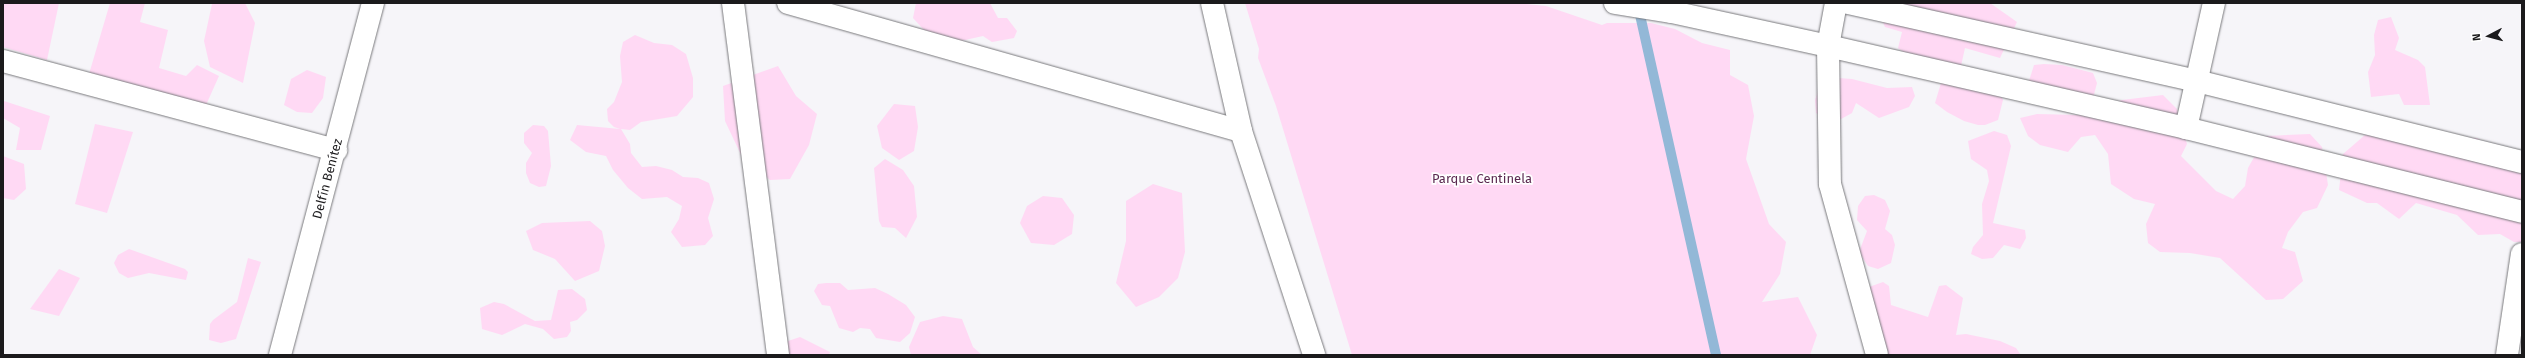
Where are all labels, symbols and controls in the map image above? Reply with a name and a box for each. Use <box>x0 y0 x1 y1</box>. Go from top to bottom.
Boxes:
north arrow <box>2469 16 2509 56</box>
text: N <box>2470 33 2483 42</box>
street label: Delfín Benítez <box>310 137 346 221</box>
park label: Parque Centinela <box>1432 171 1532 187</box>

